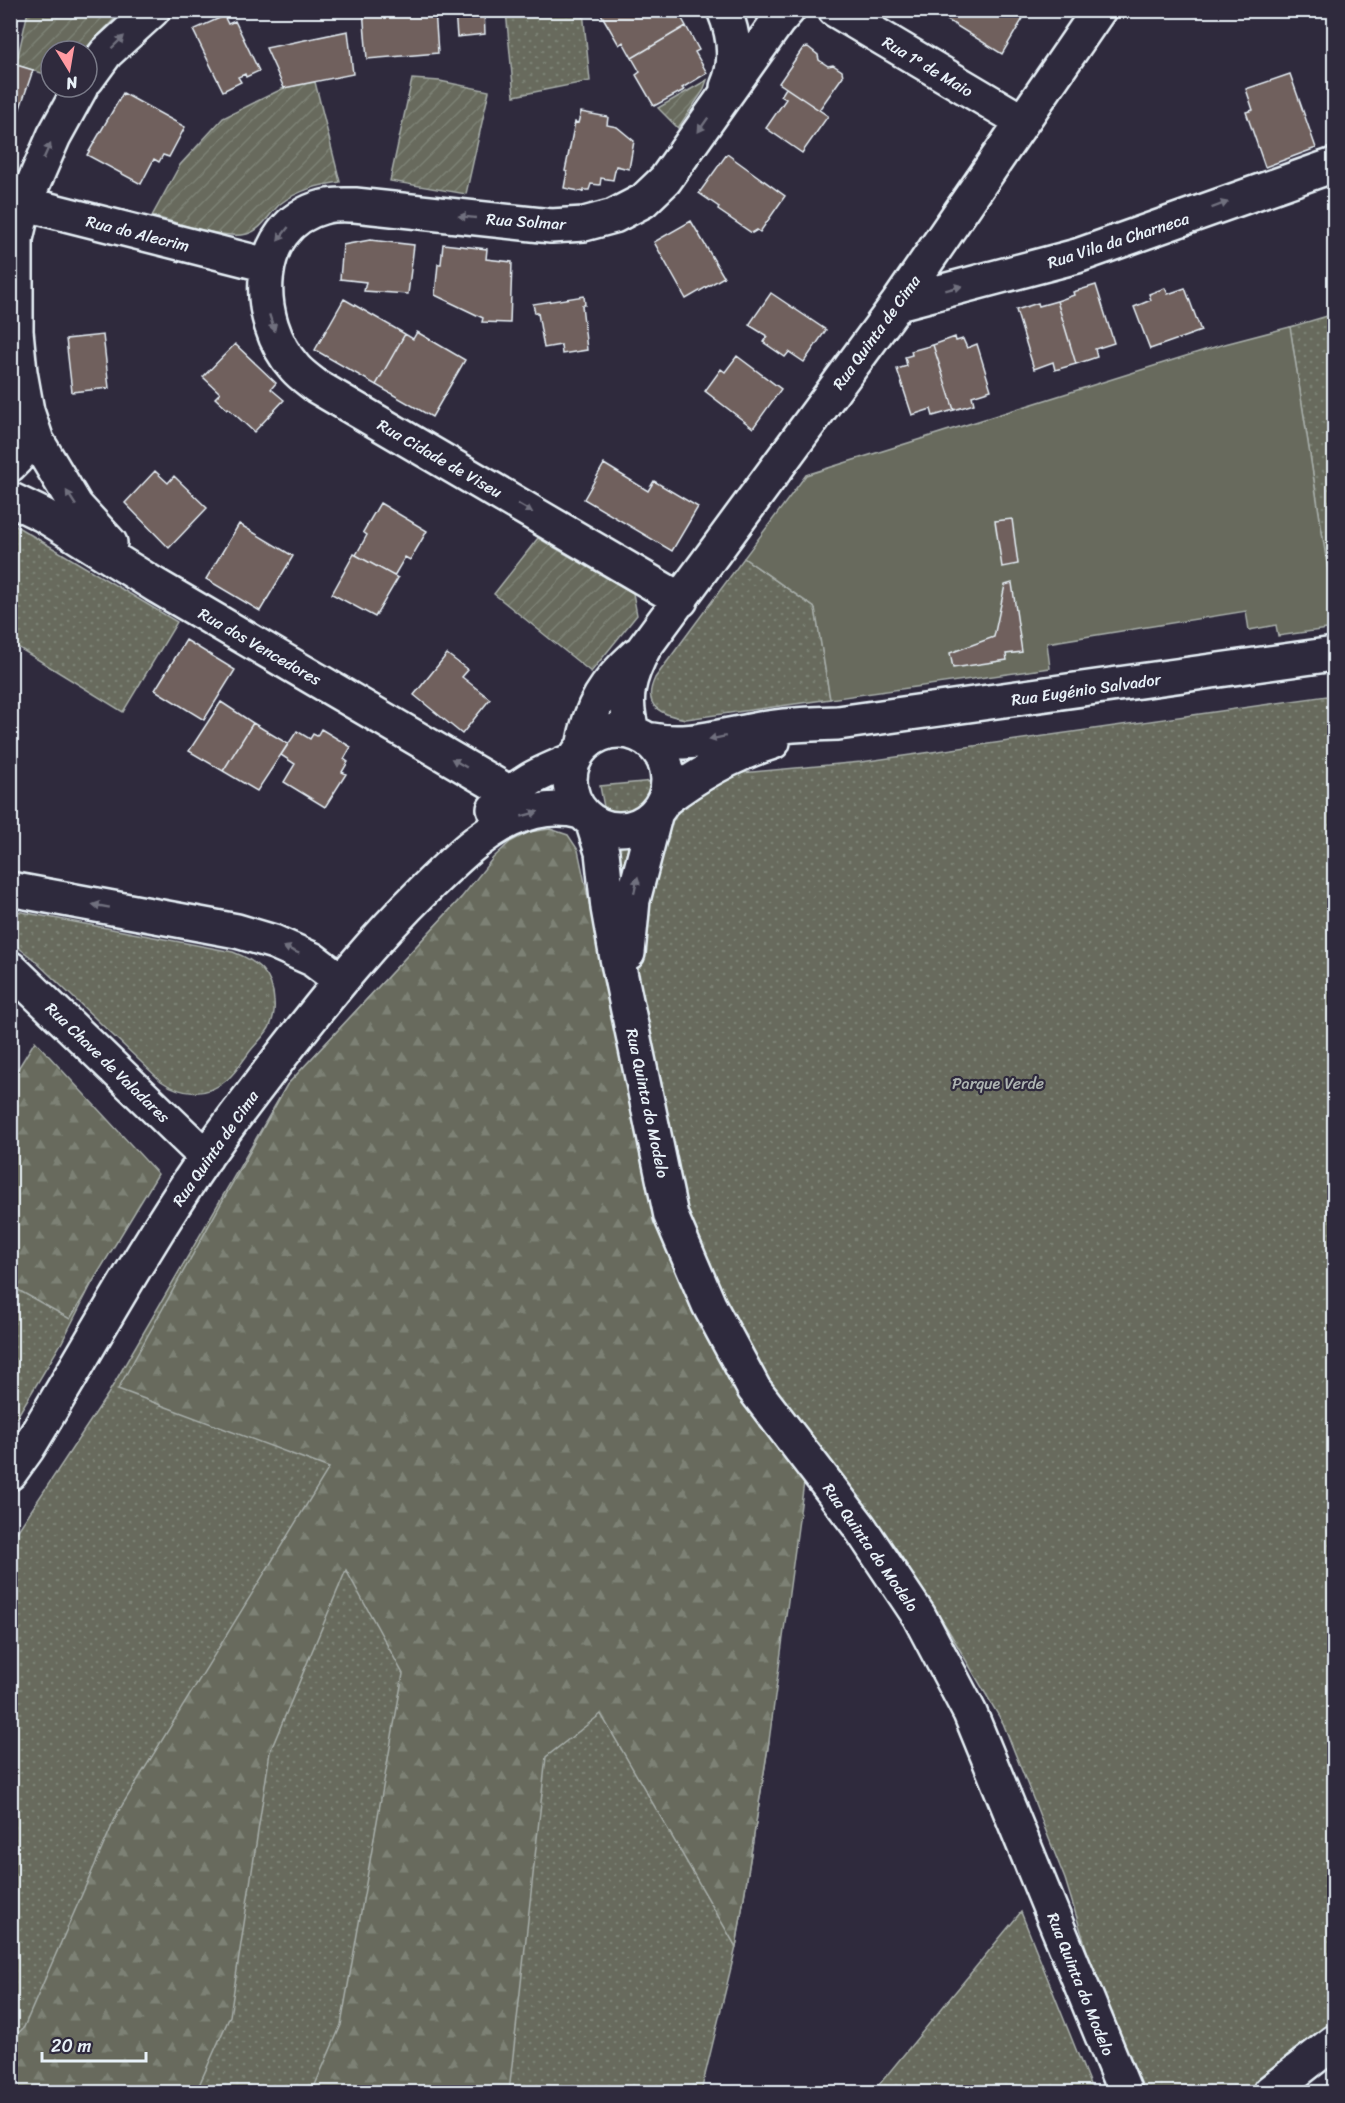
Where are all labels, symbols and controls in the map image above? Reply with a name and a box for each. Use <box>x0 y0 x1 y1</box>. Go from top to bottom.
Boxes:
street label: Rua 1º de Maio <box>877 28 979 105</box>
one-way arrow <box>110 36 124 50</box>
north arrow <box>39 39 99 99</box>
text: N <box>63 68 81 99</box>
one-way arrow <box>697 116 709 132</box>
one-way arrow <box>43 142 53 160</box>
one-way arrow <box>1211 200 1229 210</box>
street label: Rua Solmar <box>485 204 568 239</box>
street label: Rua Vila da Charneca <box>1043 204 1194 277</box>
street label: Rua do Alecrim <box>83 207 193 260</box>
one-way arrow <box>458 212 477 222</box>
one-way arrow <box>277 227 289 242</box>
street label: Rua Quinta de Cima <box>825 268 929 396</box>
one-way arrow <box>945 283 963 293</box>
one-way arrow <box>268 314 277 332</box>
street label: Rua Cidade de Viseu <box>372 411 508 506</box>
one-way arrow <box>66 490 77 506</box>
one-way arrow <box>517 503 533 514</box>
street label: Rua dos Vencedores <box>193 599 327 694</box>
street label: Rua Eugénio Salvador <box>1009 664 1164 714</box>
one-way arrow <box>708 734 727 743</box>
one-way arrow <box>450 758 467 768</box>
one-way arrow <box>521 809 539 818</box>
one-way arrow <box>632 875 641 894</box>
one-way arrow <box>91 901 110 910</box>
one-way arrow <box>282 945 299 954</box>
street label: Rua Chave de Valadares <box>38 995 177 1130</box>
street label: Rua Quinta do Modelo <box>617 1026 678 1181</box>
park label: Parque Verde <box>952 1069 1044 1098</box>
street label: Rua Quinta de Cima <box>164 1083 267 1213</box>
street label: Rua Quinta do Modelo <box>815 1477 926 1618</box>
street label: Rua Quinta do Modelo <box>1039 1908 1123 2060</box>
scale bar <box>42 2025 146 2063</box>
text: 20 m <box>51 2030 91 2062</box>

